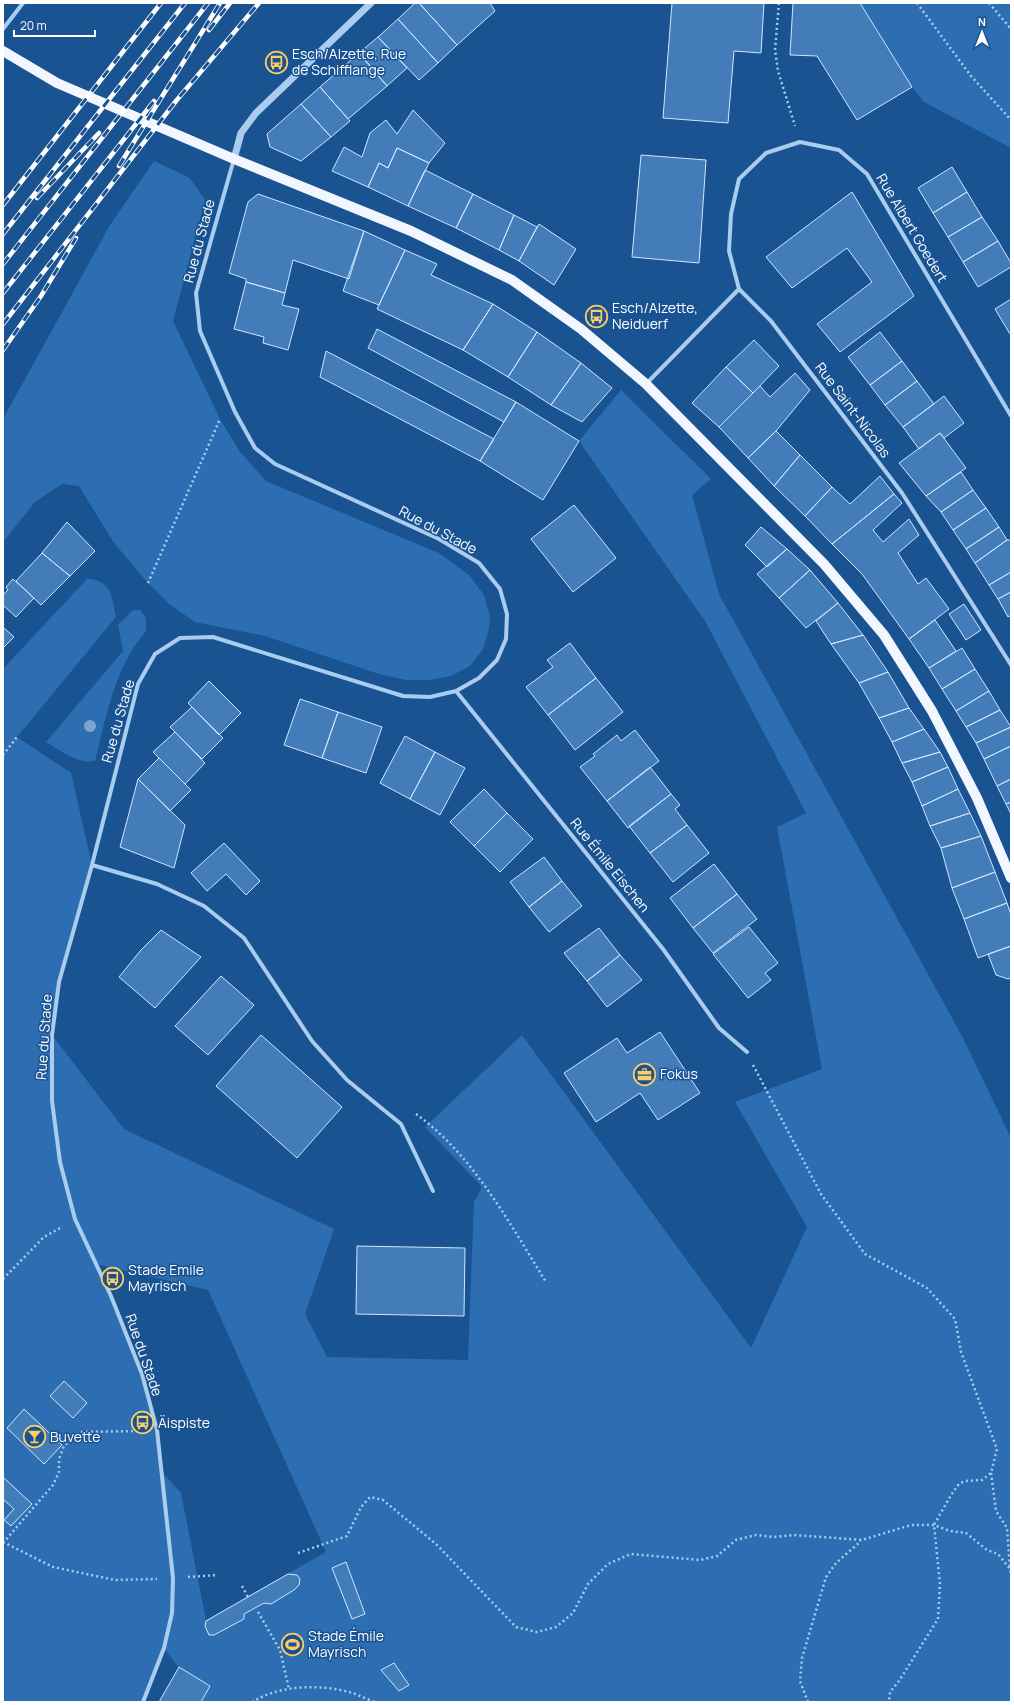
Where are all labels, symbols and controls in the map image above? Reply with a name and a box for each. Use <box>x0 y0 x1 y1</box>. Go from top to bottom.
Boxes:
scale bar <box>14 12 95 38</box>
north arrow <box>962 12 1002 52</box>
text: N <box>978 14 986 29</box>
text: 20 m <box>20 17 47 34</box>
place label: Esch/Alzette, Rue de Schifflange <box>292 44 406 79</box>
bus stop icon: Esch/Alzette, Rue de Schifflange <box>264 49 290 75</box>
street label: Rue Albert Goedert <box>872 170 953 286</box>
street label: Rue du Stade <box>178 197 219 285</box>
place label: Esch/Alzette, Neiduerf <box>612 298 698 333</box>
bus stop icon: Esch/Alzette, Neiduerf <box>583 303 609 329</box>
street label: Rue Saint-Nicolas <box>811 358 895 461</box>
street label: Rue du Stade <box>396 501 481 558</box>
street label: Rue du Stade <box>97 677 139 765</box>
street label: Rue Émile Eischen <box>566 813 654 916</box>
street label: Rue du Stade <box>31 993 56 1081</box>
office icon: Fokus <box>632 1061 658 1087</box>
place label: Fokus <box>660 1064 698 1083</box>
place label: Stade Emile Mayrisch <box>128 1260 204 1295</box>
bus stop icon: Stade Emile Mayrisch <box>100 1265 126 1291</box>
street label: Rue du Stade <box>121 1311 167 1399</box>
bus stop icon: Äispiste <box>129 1410 155 1436</box>
place label: Äispiste <box>158 1413 210 1432</box>
bar icon: Buvette <box>21 1424 47 1450</box>
place label: Buvette <box>50 1427 100 1446</box>
place label: Stade Émile Mayrisch <box>308 1626 384 1661</box>
sports icon: Stade Émile Mayrisch <box>280 1631 306 1657</box>

